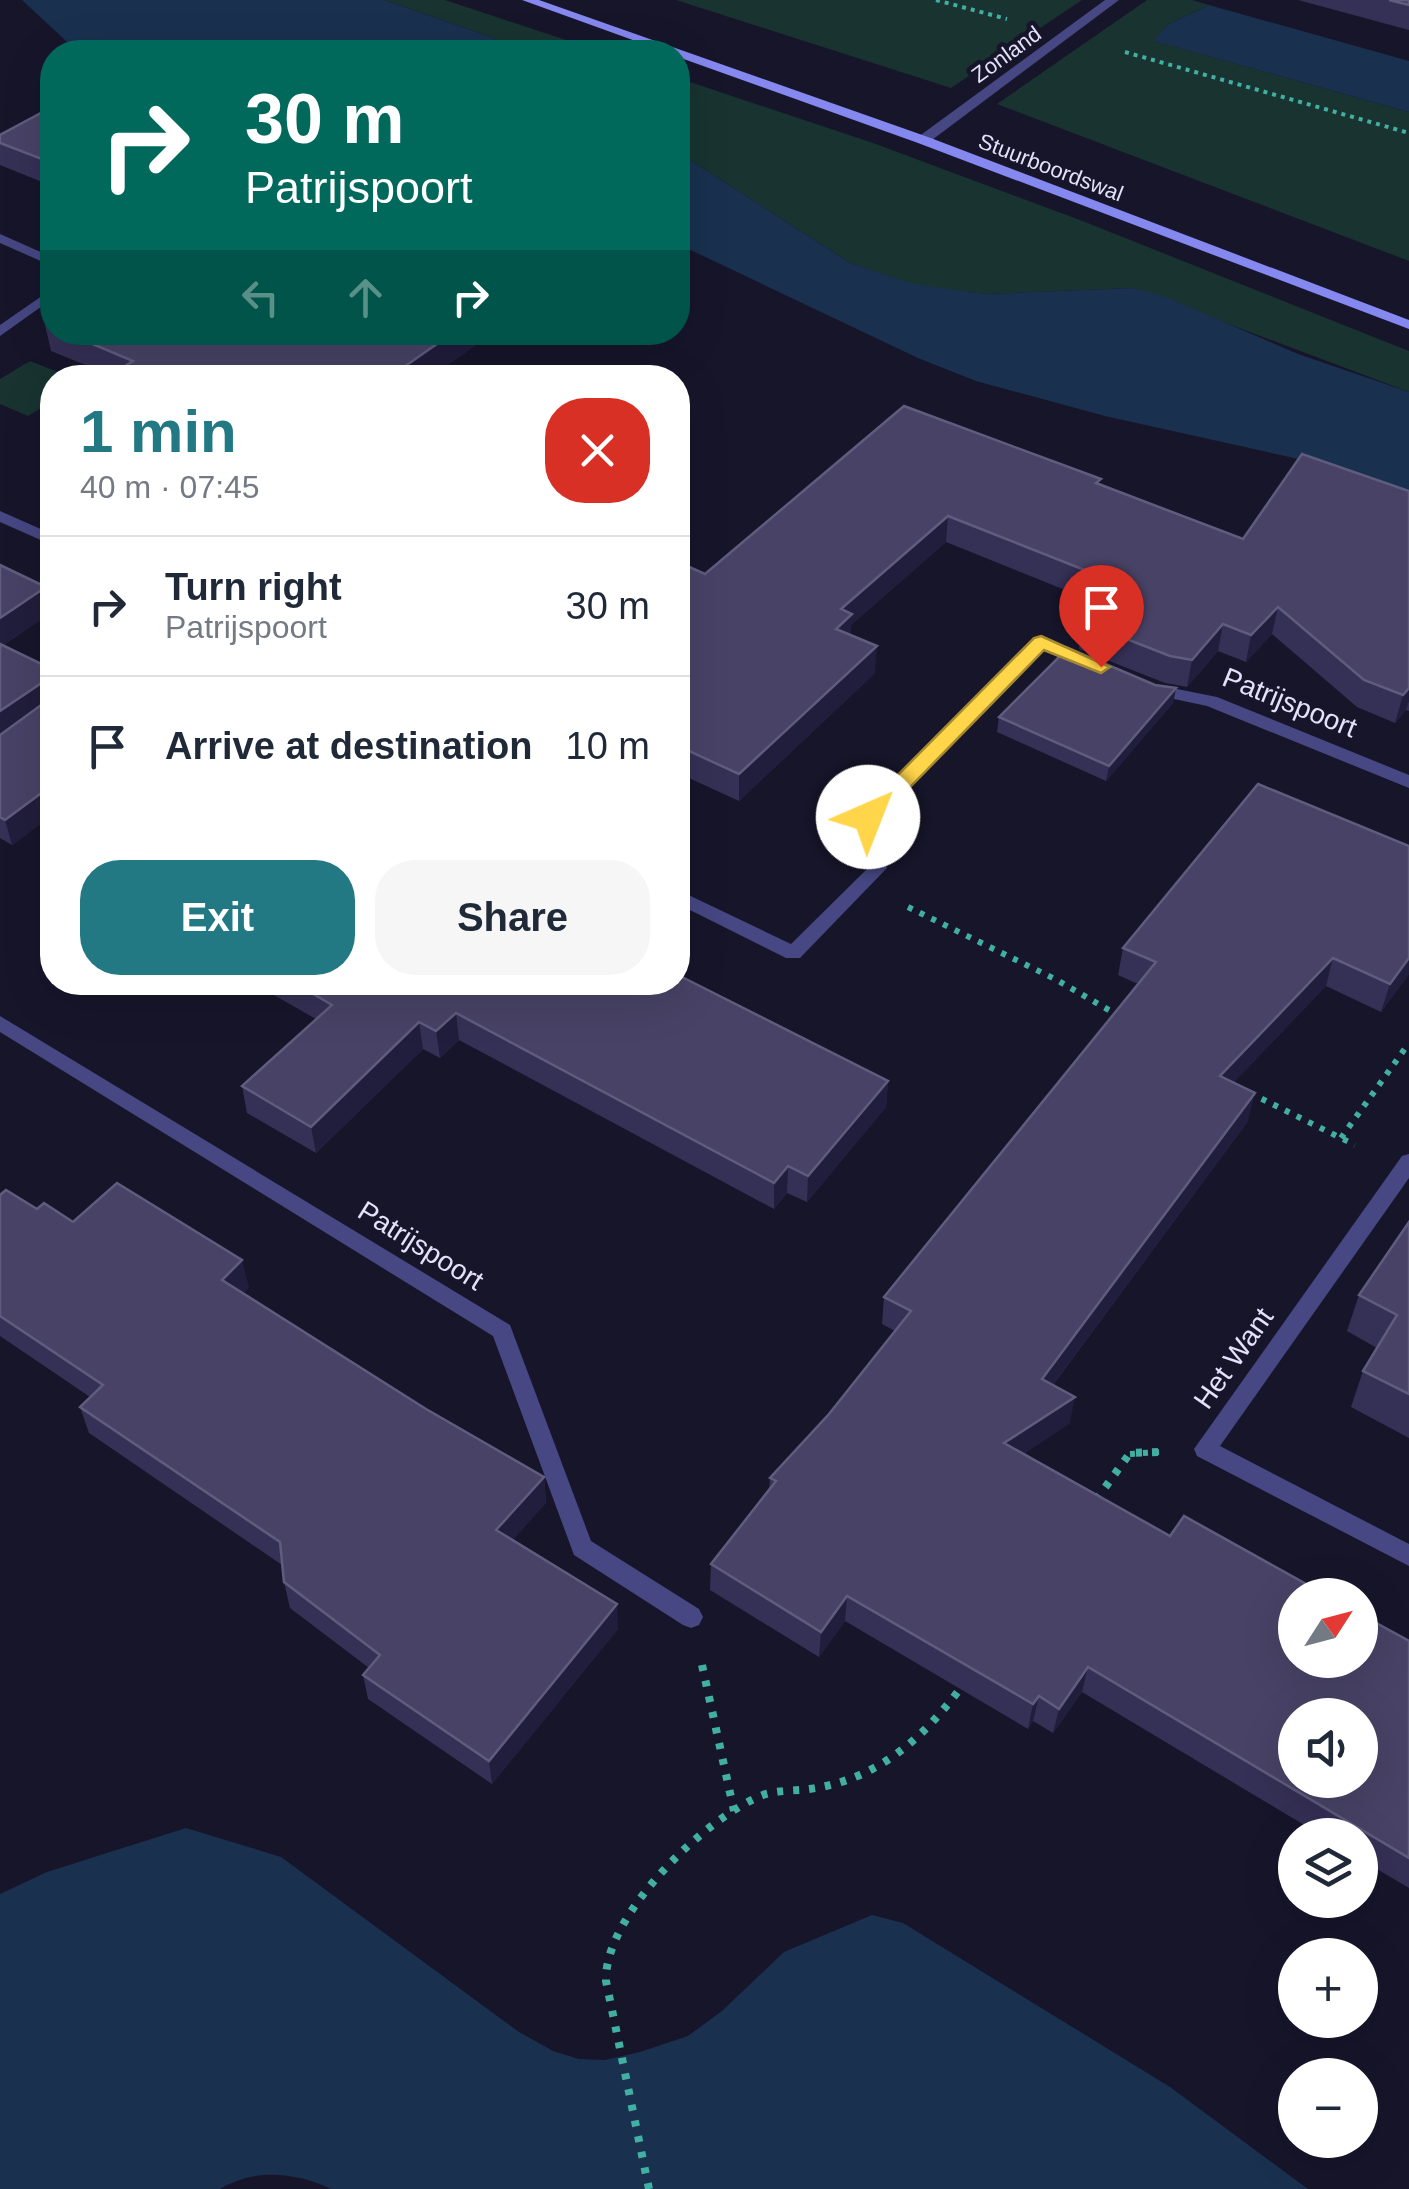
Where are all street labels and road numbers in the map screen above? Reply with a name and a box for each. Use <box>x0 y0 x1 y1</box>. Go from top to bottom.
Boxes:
street label: Zonland <box>967 21 1046 88</box>
street label: Stuurboordswal <box>975 128 1127 207</box>
street label: Patrijspoort <box>1218 662 1361 743</box>
street label: Patrijspoort <box>352 1195 489 1296</box>
street label: Het Want <box>1188 1302 1279 1415</box>

